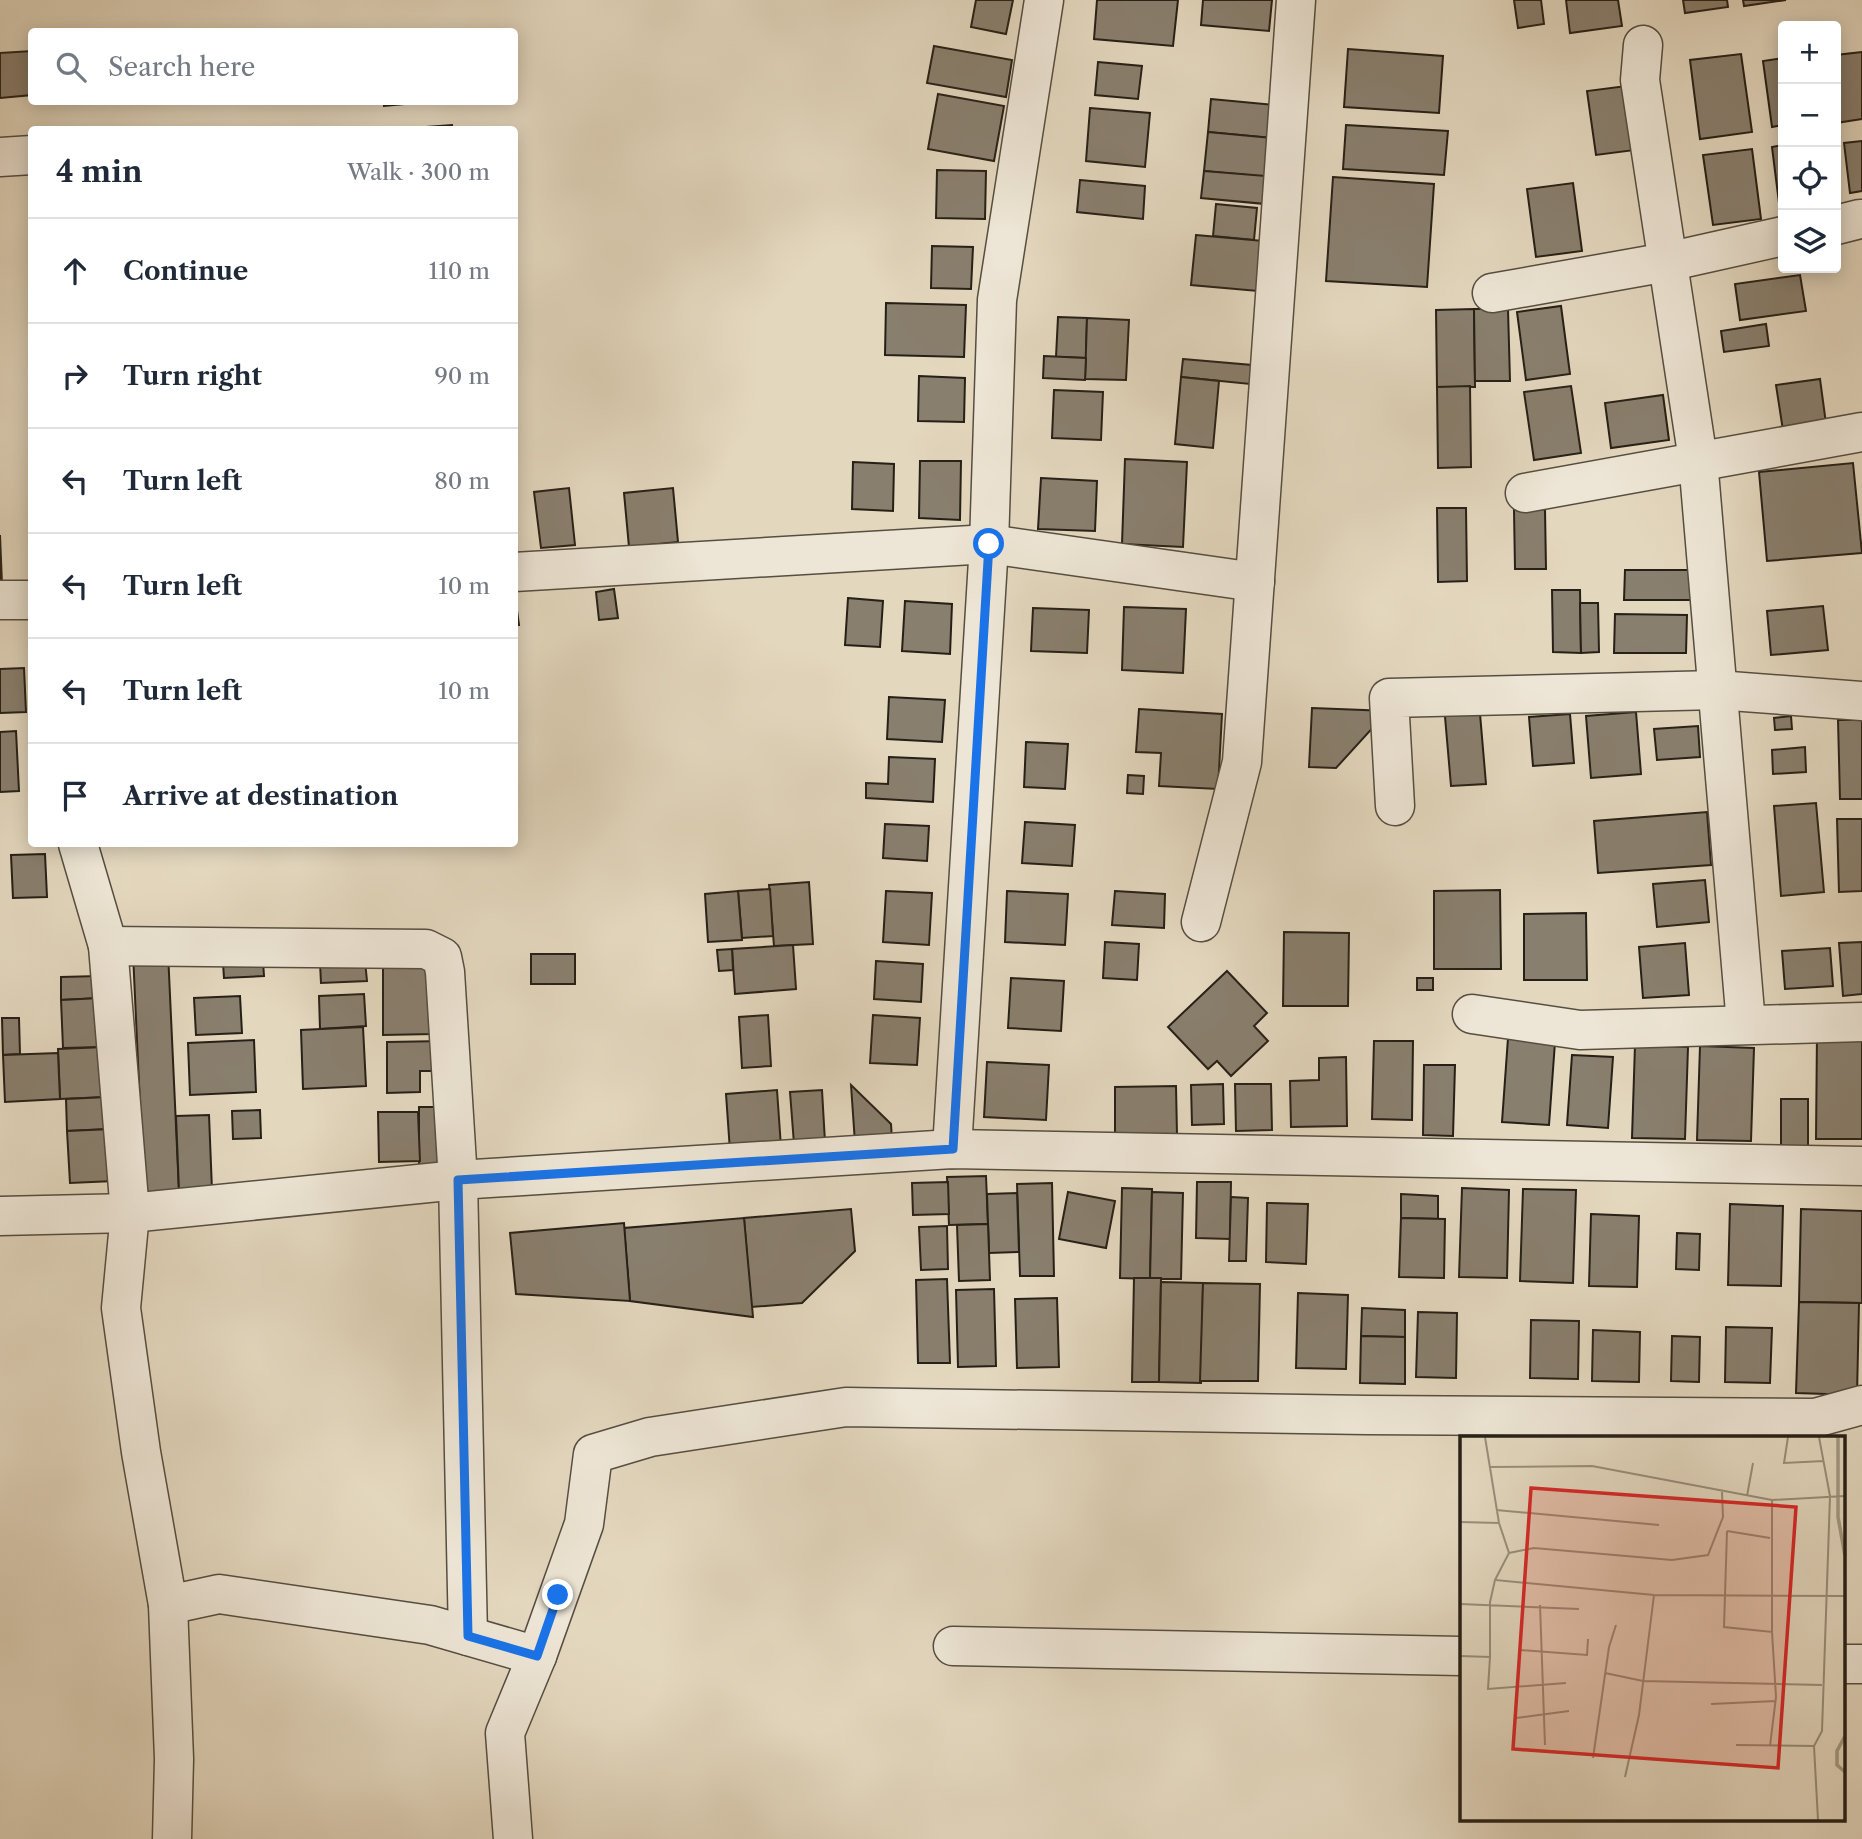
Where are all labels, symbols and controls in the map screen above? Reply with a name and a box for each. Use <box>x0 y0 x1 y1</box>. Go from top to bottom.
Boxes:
map controls <box>1778 21 1841 273</box>
button: + <box>1778 21 1841 84</box>
search box <box>28 28 518 105</box>
icon: search <box>52 48 90 86</box>
text: Search here <box>108 51 255 83</box>
button: − <box>1778 84 1841 147</box>
button: locate <box>1778 147 1841 210</box>
text: 4 min <box>56 153 142 190</box>
text: Walk · 300 m <box>347 158 490 186</box>
button: layers <box>1778 210 1841 273</box>
icon: ahead <box>56 252 94 290</box>
text: Continue <box>123 255 248 287</box>
text: 110 m <box>429 257 490 285</box>
icon: right <box>56 357 94 395</box>
text: Turn right <box>123 360 262 392</box>
text: 90 m <box>434 362 490 390</box>
icon: left <box>56 462 94 500</box>
text: Turn left <box>123 465 242 497</box>
text: 80 m <box>434 467 490 495</box>
route start <box>973 528 1004 559</box>
icon: left <box>56 567 94 605</box>
text: Turn left <box>123 570 242 602</box>
text: 10 m <box>438 572 490 600</box>
icon: left <box>56 672 94 710</box>
text: Turn left <box>123 675 242 707</box>
text: 10 m <box>438 677 490 705</box>
icon: arrive <box>56 777 94 815</box>
text: Arrive at destination <box>123 780 398 812</box>
inset map <box>1460 1436 1844 1822</box>
route end <box>542 1579 573 1610</box>

